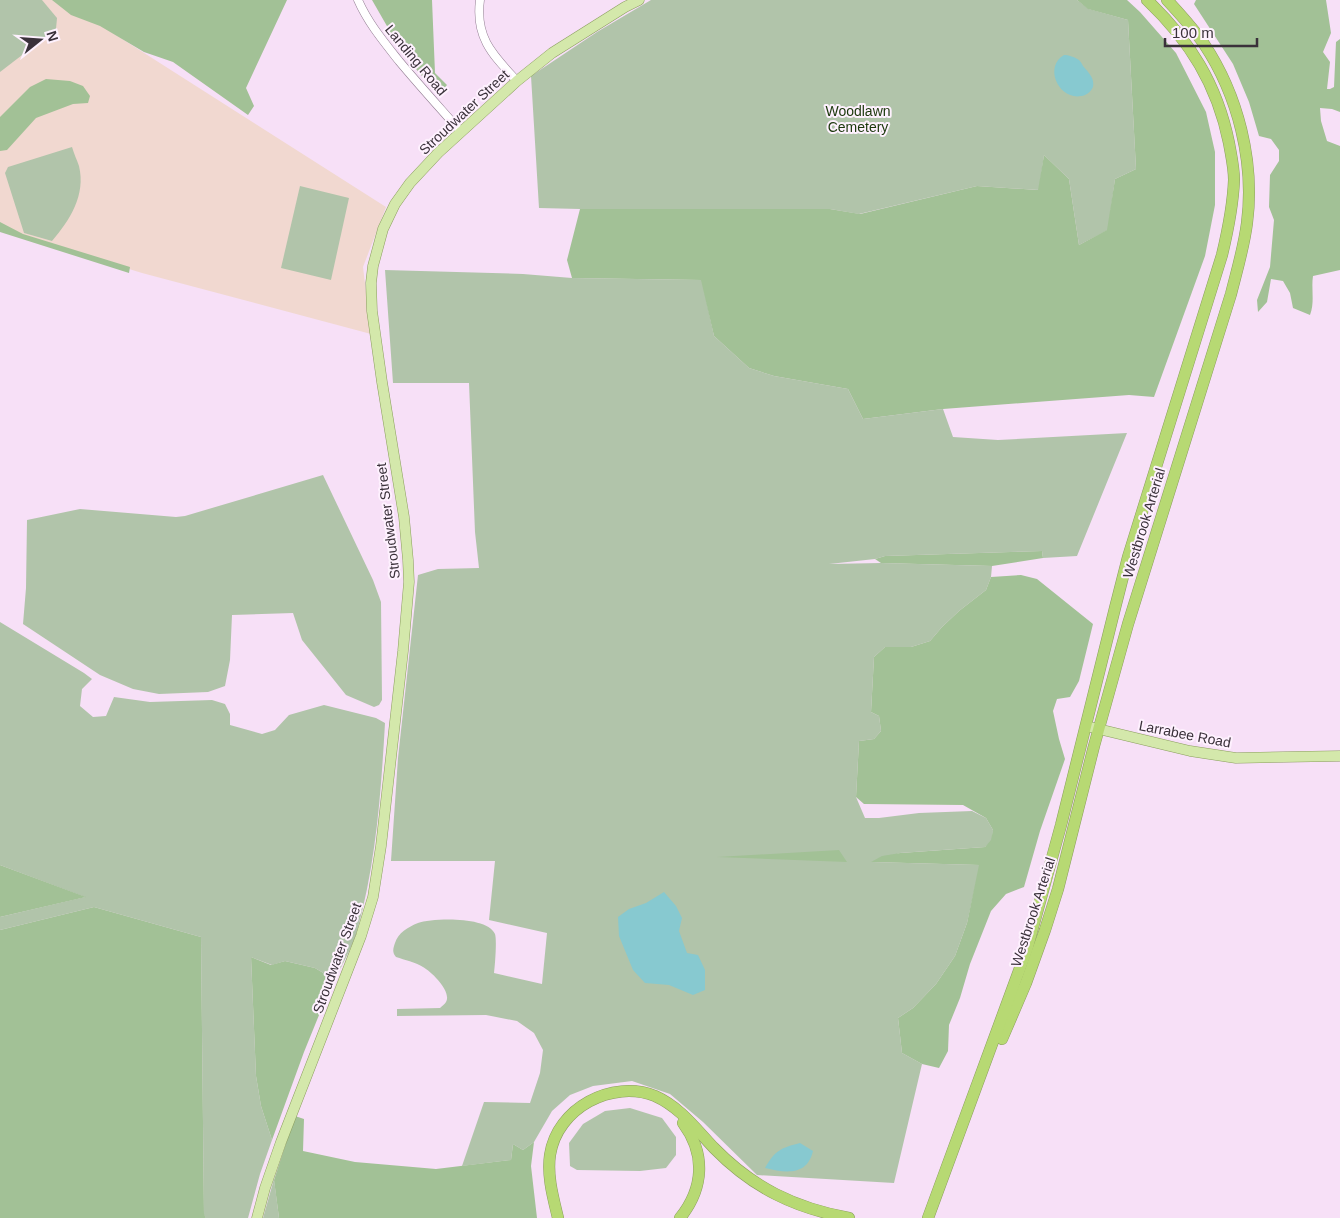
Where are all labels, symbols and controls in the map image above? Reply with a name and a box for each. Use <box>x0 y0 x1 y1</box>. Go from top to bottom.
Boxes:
north arrow <box>15 15 65 65</box>
scale bar <box>1165 15 1258 47</box>
street label: Landing Road <box>382 21 450 99</box>
text: 100 m <box>1172 24 1214 41</box>
text: N <box>43 29 62 43</box>
street label: Stroudwater Street <box>416 66 512 158</box>
park label: Woodlawn Cemetery <box>825 103 891 135</box>
street label: Stroudwater Street <box>373 462 403 580</box>
street label: Westbrook Arterial <box>1120 466 1168 580</box>
street label: Larrabee Road <box>1138 717 1232 751</box>
street label: Westbrook Arterial <box>1008 855 1058 969</box>
street label: Stroudwater Street <box>310 900 365 1016</box>

